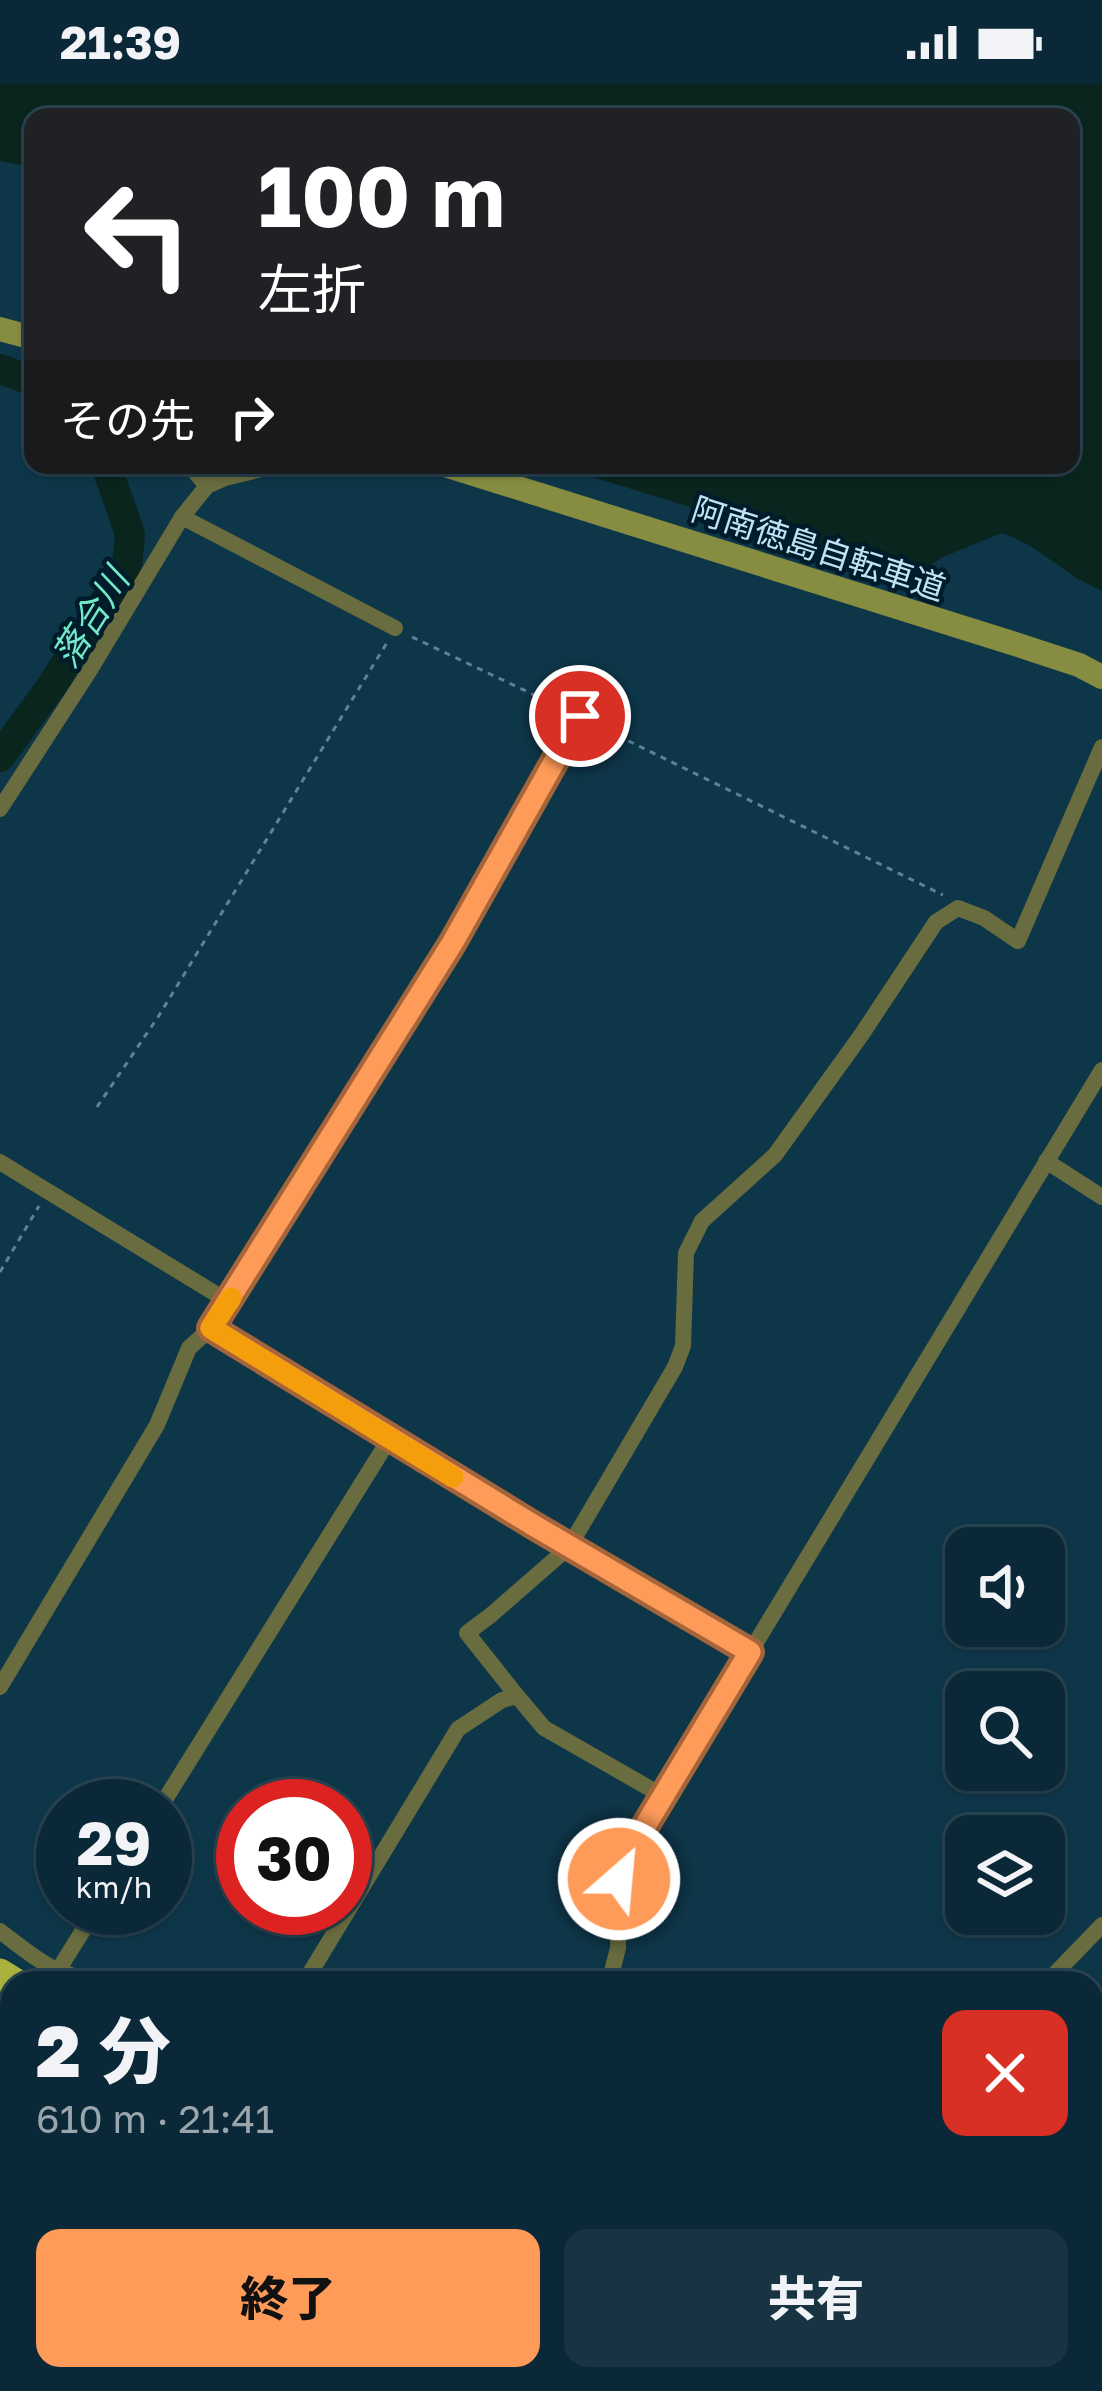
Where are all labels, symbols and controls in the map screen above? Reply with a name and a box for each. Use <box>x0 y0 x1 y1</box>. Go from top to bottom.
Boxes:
text: 21:39 <box>60 15 181 69</box>
text: 100 m <box>258 145 505 245</box>
icon: left <box>60 156 216 312</box>
text: 左折 <box>258 256 366 321</box>
icon: right <box>219 384 285 450</box>
text: その先 <box>60 393 195 447</box>
street label: 阿南徳島自転車道 <box>687 489 951 607</box>
water label: 落合川 <box>43 556 139 674</box>
pin <box>529 665 631 767</box>
icon: arrive <box>547 683 613 749</box>
map controls <box>945 1527 1065 1935</box>
button: sound <box>945 1527 1065 1647</box>
button: search <box>945 1671 1065 1791</box>
speed limit sign: 30 <box>216 1779 372 1935</box>
text: 29 <box>77 1806 151 1878</box>
button: layers <box>945 1815 1065 1935</box>
position arrow <box>556 1816 682 1942</box>
text: km/h <box>76 1869 152 1905</box>
text: 2 分 <box>36 2006 171 2093</box>
button: close <box>942 2010 1068 2136</box>
text: 610 m · 21:41 <box>36 2095 274 2142</box>
button: 終了 <box>36 2229 540 2367</box>
button: 共有 <box>564 2229 1068 2367</box>

